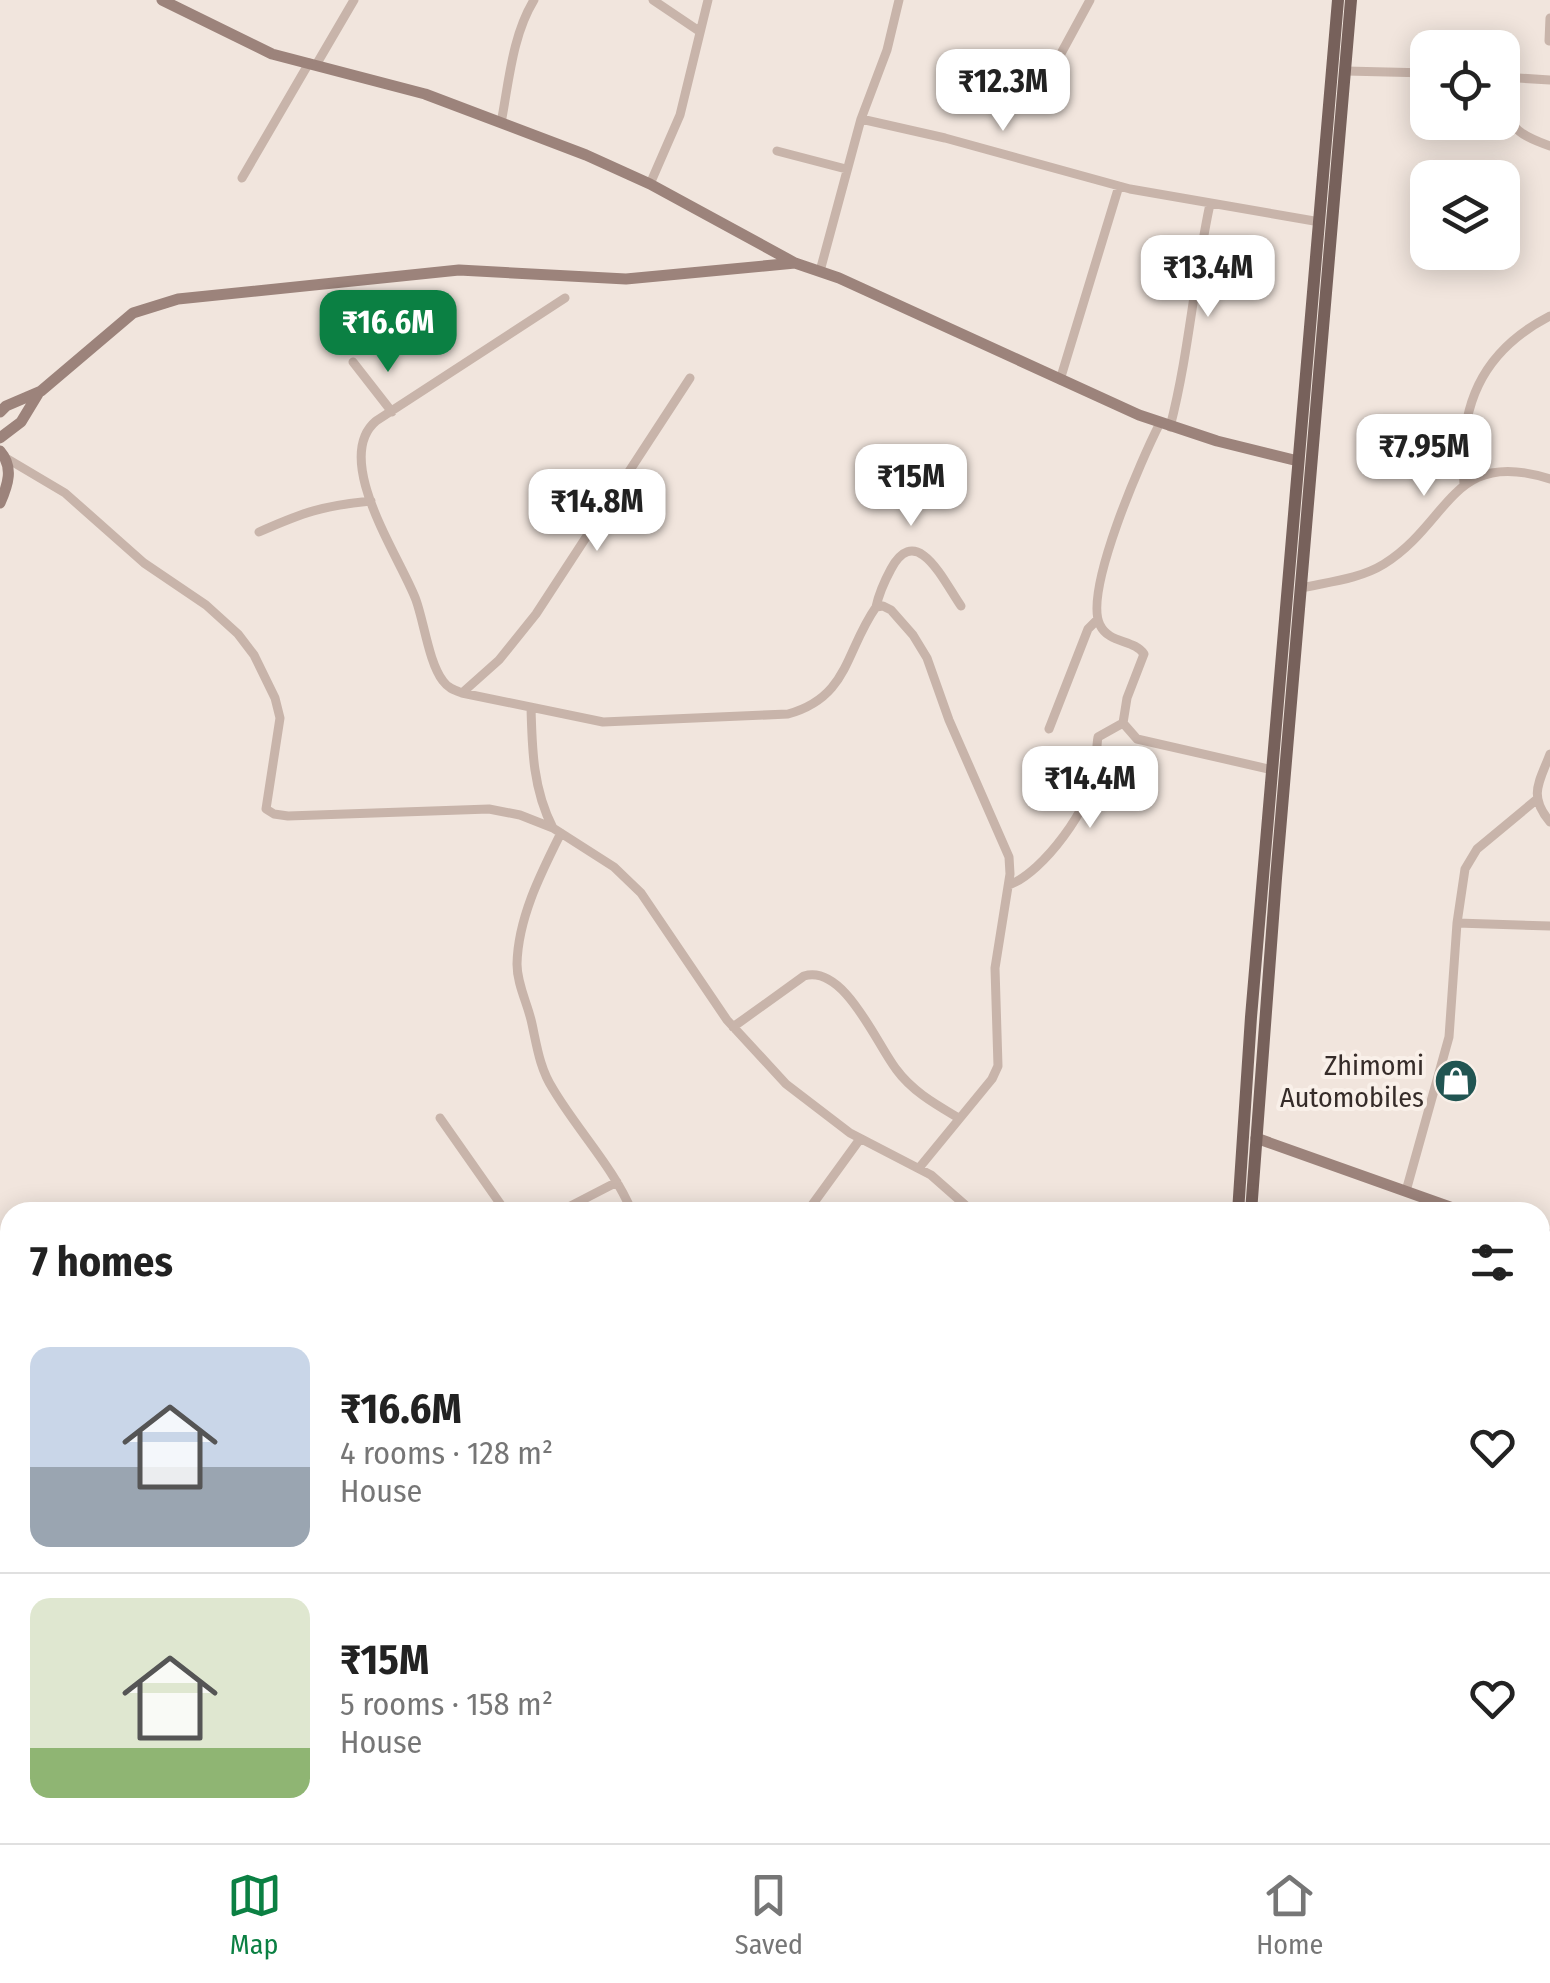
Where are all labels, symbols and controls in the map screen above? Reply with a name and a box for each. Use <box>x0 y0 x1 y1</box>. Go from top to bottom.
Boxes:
map controls <box>1410 30 1520 270</box>
button: locate <box>1410 30 1520 140</box>
pin: ₹12.3M <box>922 49 1084 134</box>
text: ₹12.3M <box>958 62 1048 100</box>
button: layers <box>1410 160 1520 270</box>
pin: ₹13.4M <box>1127 235 1289 320</box>
text: ₹13.4M <box>1163 248 1253 286</box>
pin: ₹16.6M <box>307 290 469 375</box>
text: ₹16.6M <box>342 303 434 341</box>
pin: ₹7.95M <box>1343 414 1505 499</box>
text: ₹7.95M <box>1378 427 1470 465</box>
pin: ₹15M <box>852 444 970 529</box>
text: ₹15M <box>877 457 945 495</box>
pin: ₹14.8M <box>516 469 678 554</box>
text: ₹14.8M <box>551 482 643 520</box>
pin: ₹14.4M <box>1009 746 1171 831</box>
text: ₹14.4M <box>1044 759 1136 797</box>
place label: Zhimomi Automobiles <box>1280 1049 1424 1114</box>
shop icon: Zhimomi Automobiles <box>1433 1058 1479 1104</box>
icon: filters <box>1465 1235 1520 1290</box>
text: 7 homes <box>30 1237 173 1287</box>
text: ₹16.6M <box>340 1384 462 1434</box>
icon: home <box>110 1387 230 1507</box>
icon: heart <box>1465 1420 1520 1475</box>
text: 4 rooms · 128 m² <box>340 1434 553 1472</box>
text: House <box>340 1472 422 1510</box>
text: ₹15M <box>340 1635 429 1685</box>
icon: home <box>110 1638 230 1758</box>
icon: heart <box>1465 1671 1520 1726</box>
text: 5 rooms · 158 m² <box>340 1685 553 1723</box>
text: House <box>340 1723 422 1761</box>
tab: Map <box>227 1868 282 1961</box>
tab: Saved <box>735 1868 803 1961</box>
tab: Home <box>1256 1868 1323 1961</box>

